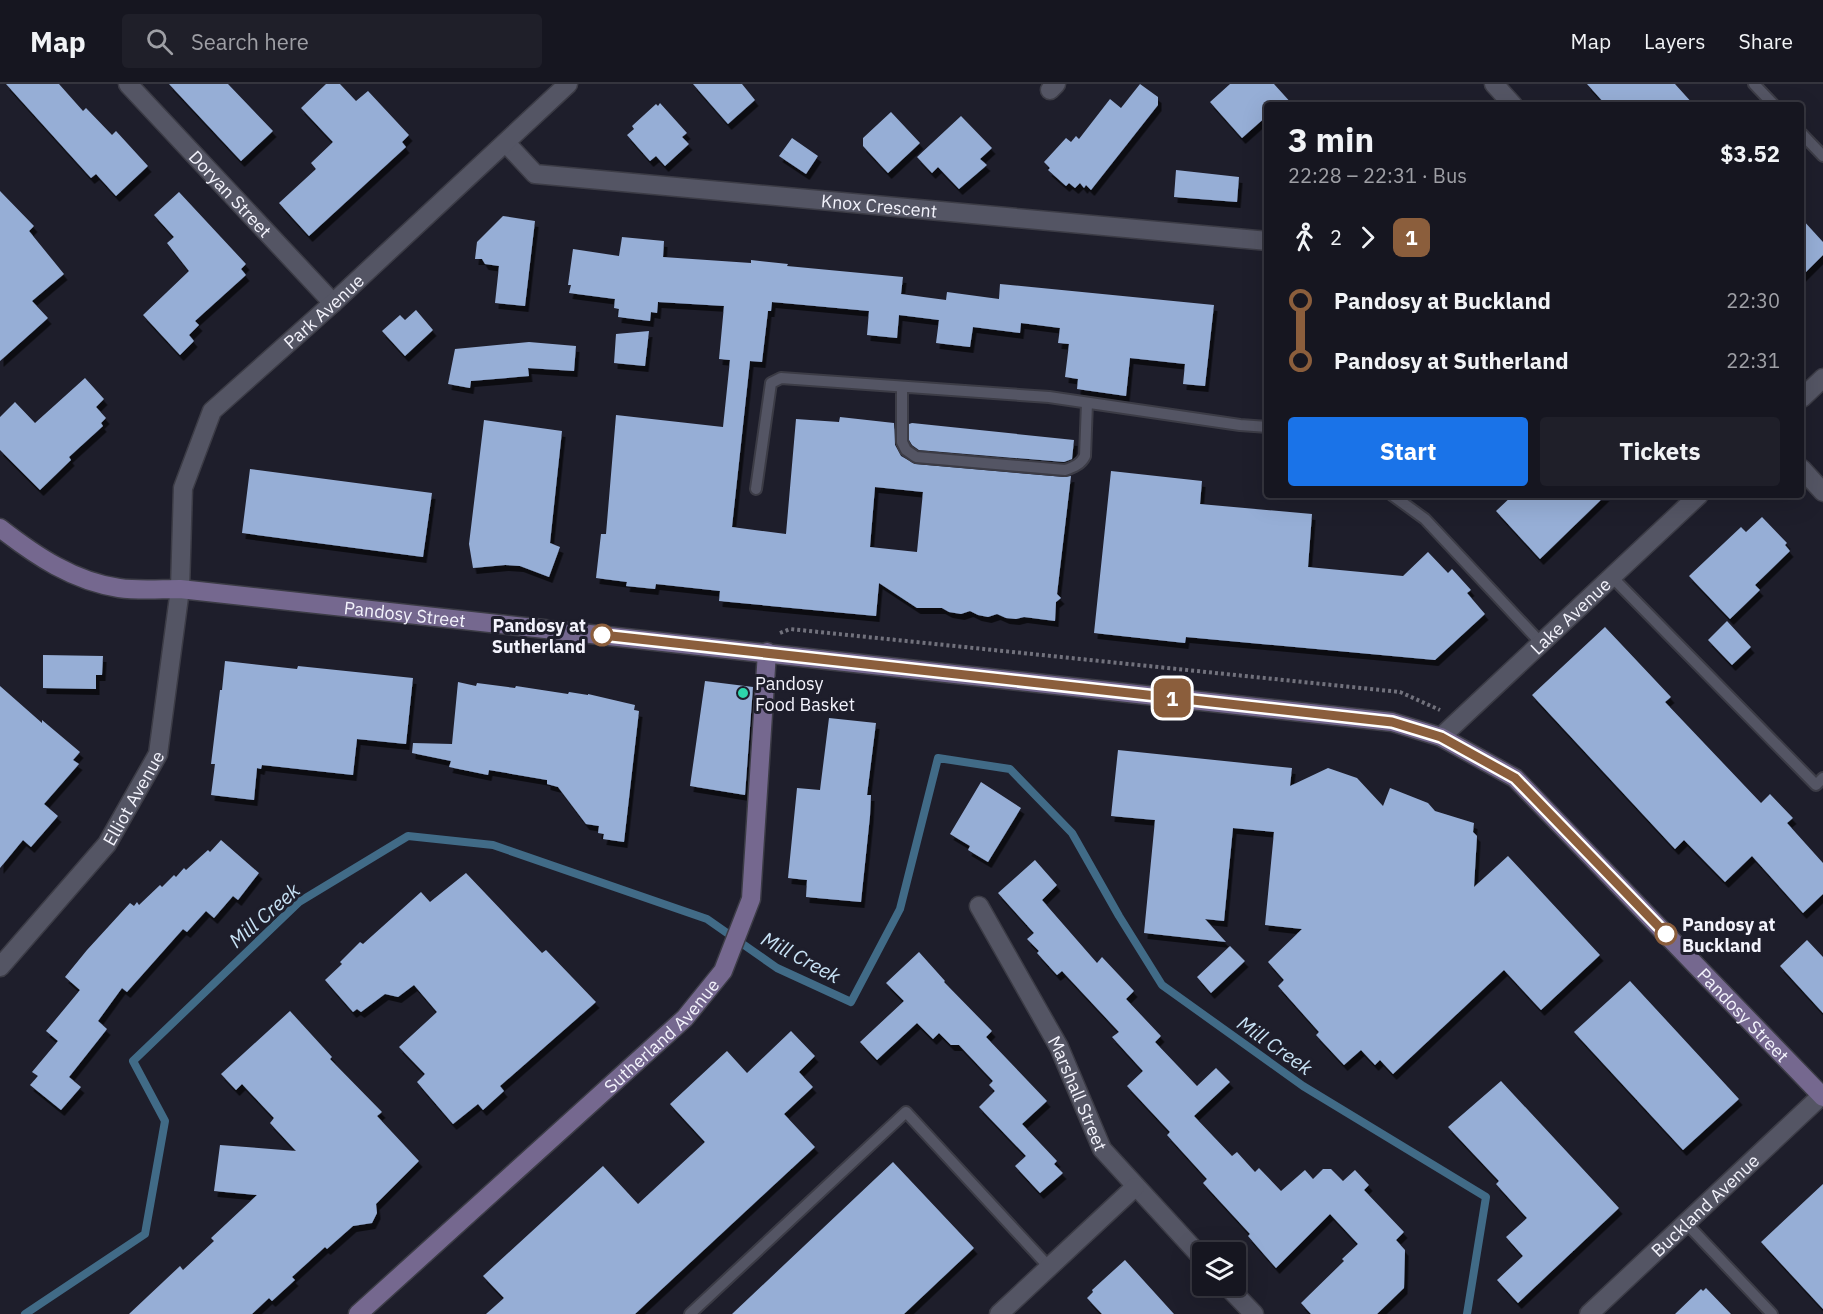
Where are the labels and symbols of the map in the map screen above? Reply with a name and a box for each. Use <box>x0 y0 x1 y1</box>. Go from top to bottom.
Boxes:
street label: Doryan Street <box>184 145 277 242</box>
street label: Knox Crescent <box>820 189 938 222</box>
street label: Park Avenue <box>278 269 369 353</box>
street label: Lake Avenue <box>1525 573 1615 659</box>
street label: Pandosy Street <box>343 596 467 632</box>
place label: Pandosy at Sutherland <box>492 614 586 658</box>
marker: Pandosy at Sutherland <box>591 624 613 646</box>
place label: Pandosy Food Basket <box>755 672 855 716</box>
line badge: 1 <box>1152 678 1192 718</box>
marker: Pandosy Food Basket <box>736 686 750 700</box>
street label: Elliot Avenue <box>97 746 169 849</box>
water label: Mill Creek <box>223 876 306 953</box>
place label: Pandosy at Buckland <box>1682 913 1776 957</box>
marker: Pandosy at Buckland <box>1655 923 1677 945</box>
water label: Mill Creek <box>757 925 846 989</box>
street label: Pandosy Street <box>1693 963 1794 1067</box>
street label: Sutherland Avenue <box>599 974 724 1098</box>
water label: Mill Creek <box>1232 1009 1319 1081</box>
street label: Marshall Street <box>1043 1031 1113 1154</box>
street label: Buckland Avenue <box>1646 1149 1764 1261</box>

